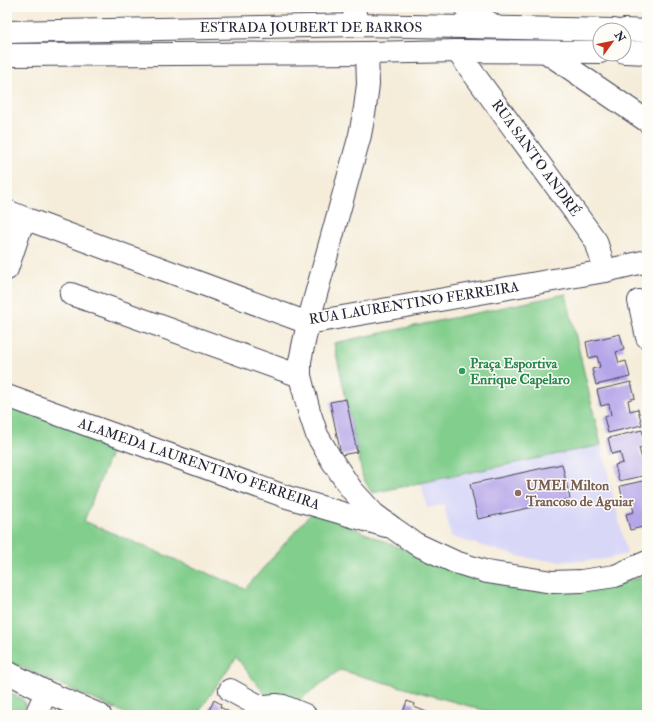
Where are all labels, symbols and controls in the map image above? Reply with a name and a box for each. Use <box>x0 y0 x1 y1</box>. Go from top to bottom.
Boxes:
street label: ESTRADA JOUBERT DE BARROS <box>200 19 422 36</box>
north arrow <box>592 22 632 62</box>
text: N <box>611 28 629 45</box>
street label: RUA SANTO ANDRÉ <box>488 97 584 219</box>
street label: RUA LAURENTINO FERREIRA <box>308 278 520 328</box>
place label: Praça Esportiva Enrique Capelaro <box>470 355 570 389</box>
marker: Praça Esportiva Enrique Capelaro <box>457 366 467 376</box>
street label: ALAMEDA LAURENTINO FERREIRA <box>75 414 322 514</box>
place label: UMEI Milton Trancoso de Aguiar <box>525 477 634 511</box>
marker: UMEI Milton Trancoso de Aguiar <box>513 488 523 498</box>

